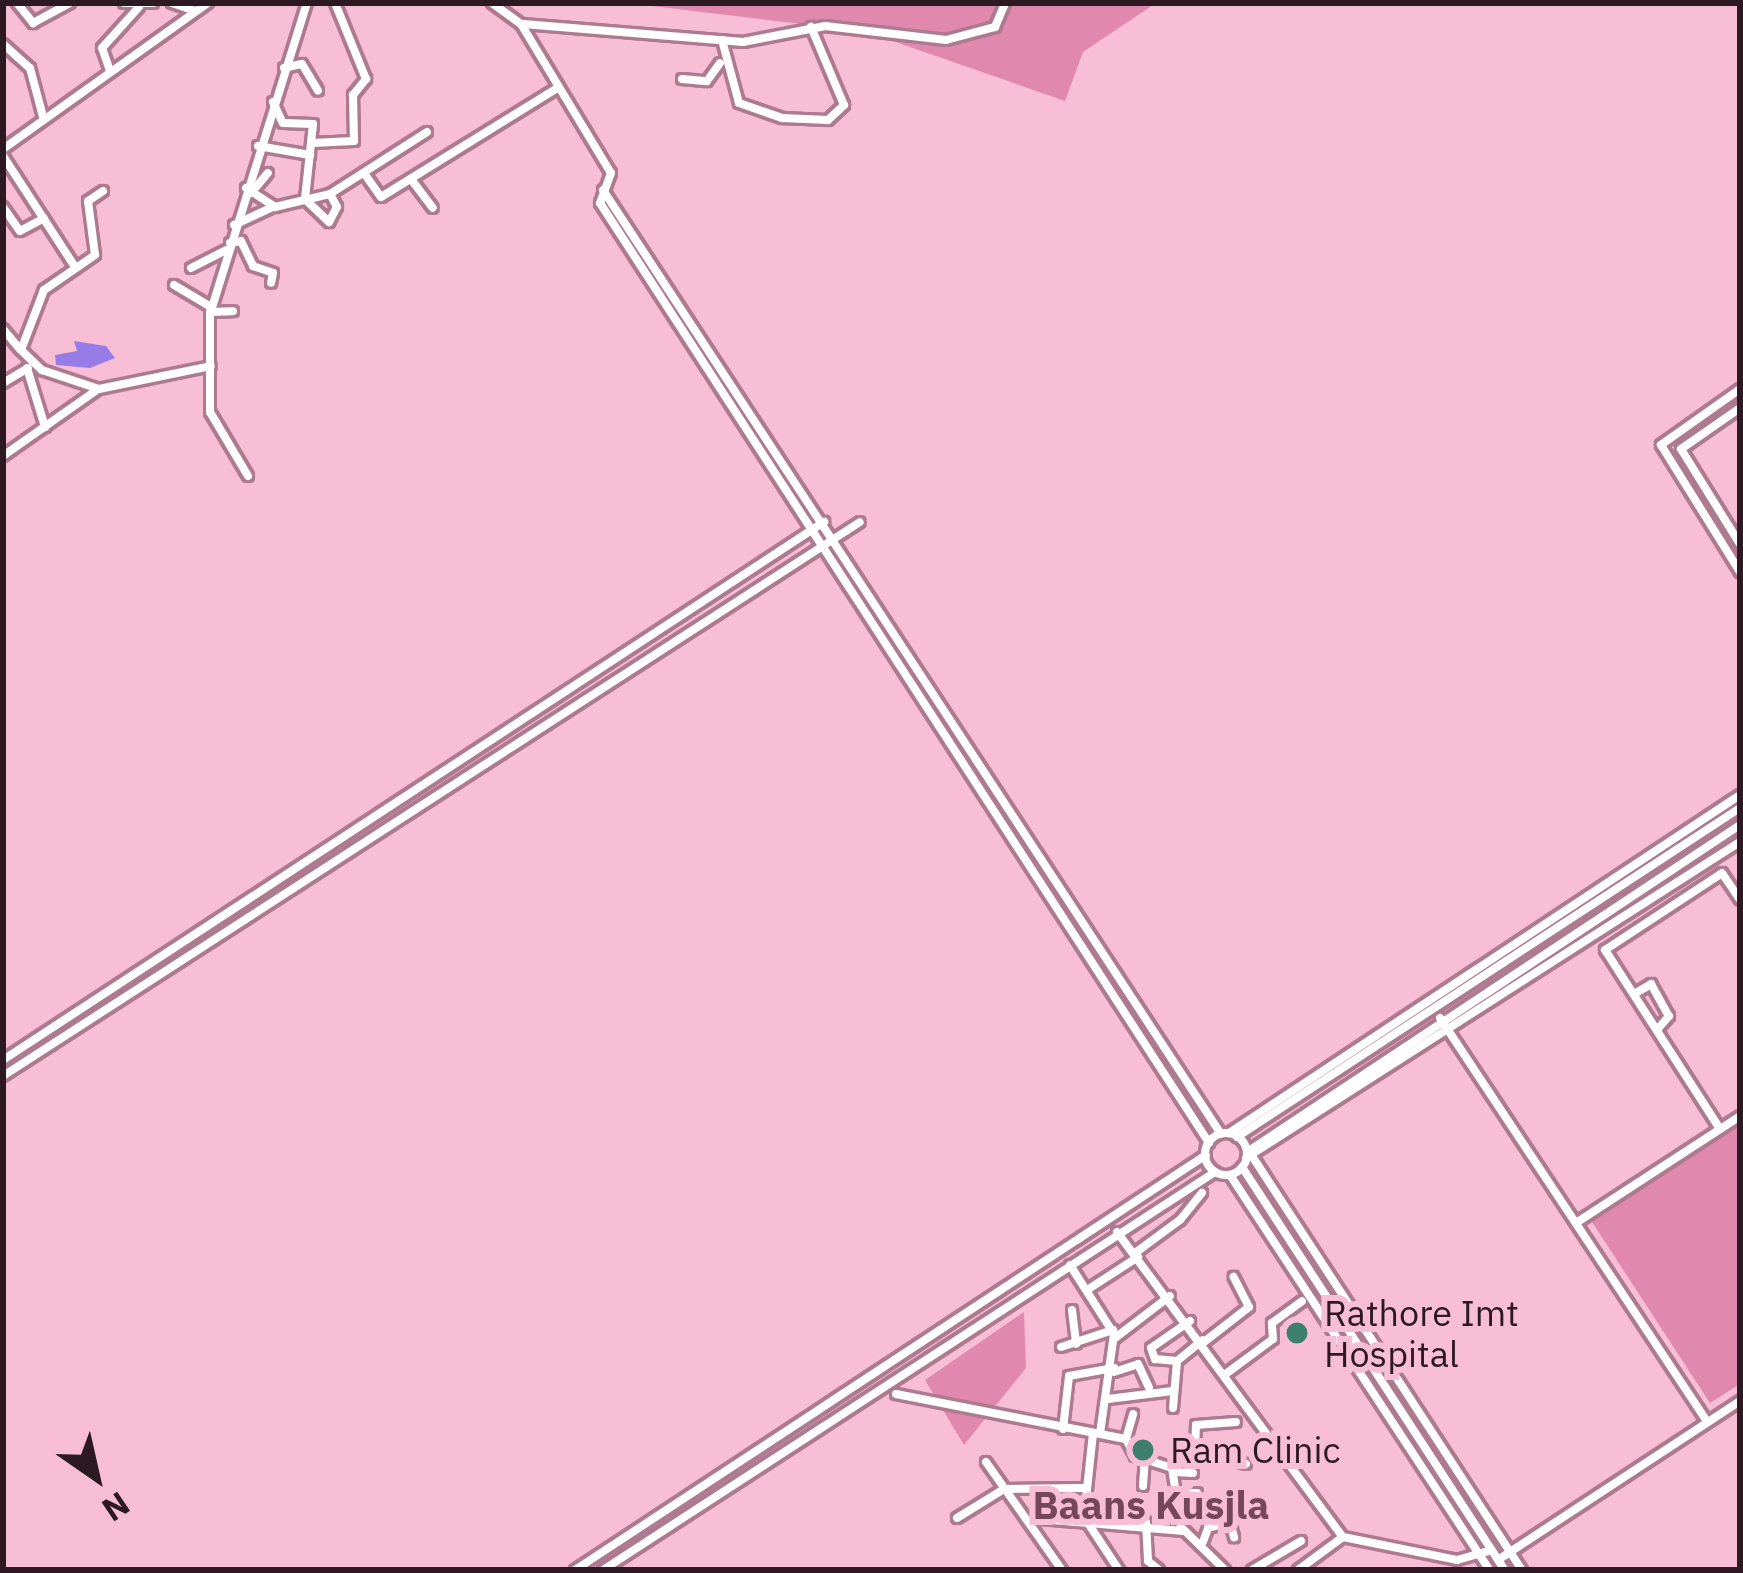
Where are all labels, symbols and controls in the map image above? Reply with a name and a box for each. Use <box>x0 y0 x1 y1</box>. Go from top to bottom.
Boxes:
place label: Rathore Imt Hospital <box>1324 1290 1519 1375</box>
marker: Rathore Imt Hospital <box>1281 1317 1313 1349</box>
north arrow <box>36 1417 156 1537</box>
place label: Ram Clinic <box>1170 1428 1341 1472</box>
marker: Ram Clinic <box>1127 1434 1159 1466</box>
district label: Baans Kusjla <box>1033 1482 1269 1528</box>
text: N <box>94 1483 138 1532</box>

